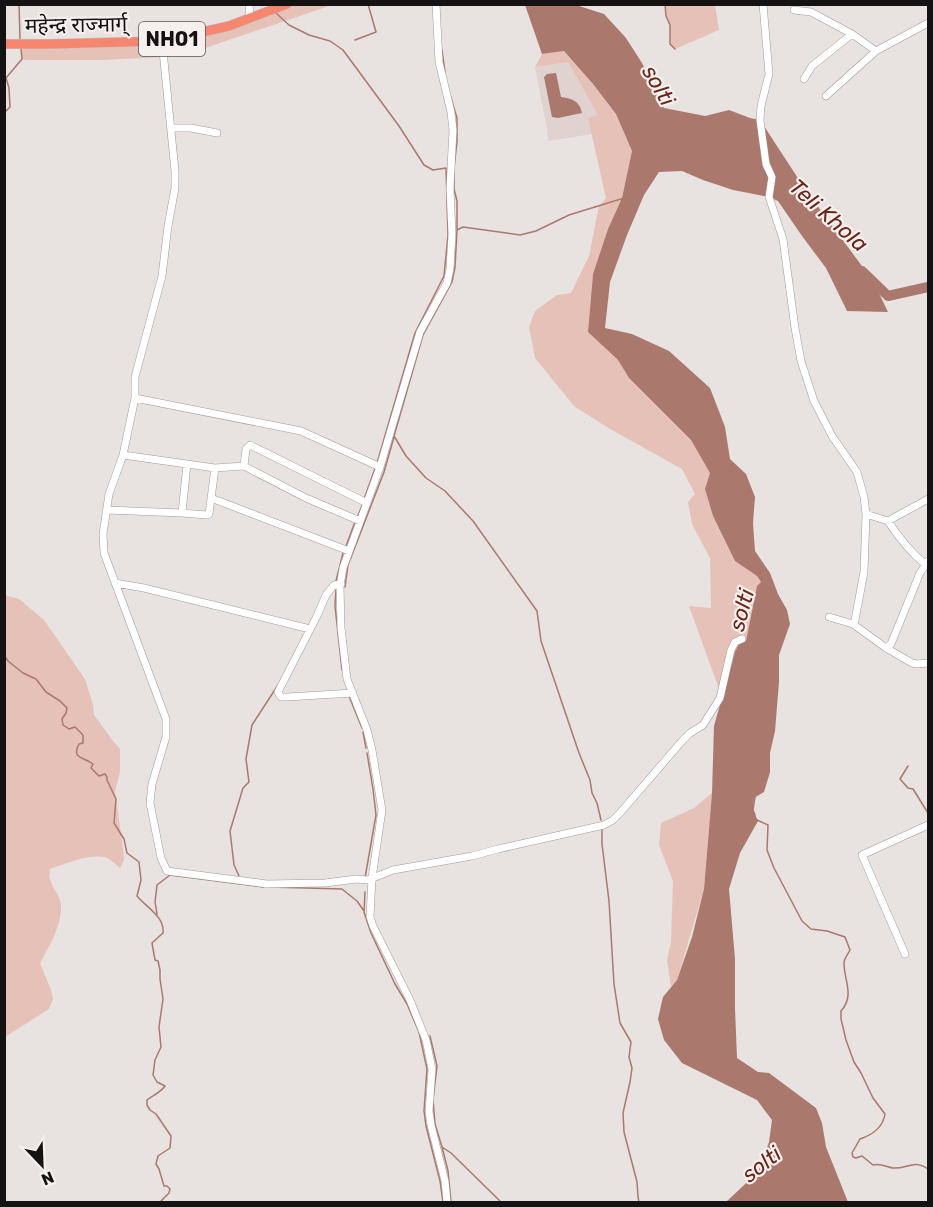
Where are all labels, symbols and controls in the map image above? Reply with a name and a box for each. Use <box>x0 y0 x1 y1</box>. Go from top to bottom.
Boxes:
street label: महेन्द्र राज्मार्ग् <box>25 11 130 39</box>
road number: NH01 <box>139 22 205 56</box>
water label: solti <box>636 60 681 111</box>
water label: Teli Khola <box>784 173 874 258</box>
water label: solti <box>723 585 760 634</box>
north arrow <box>12 1135 72 1195</box>
water label: solti <box>736 1140 787 1188</box>
text: N <box>39 1167 57 1189</box>

